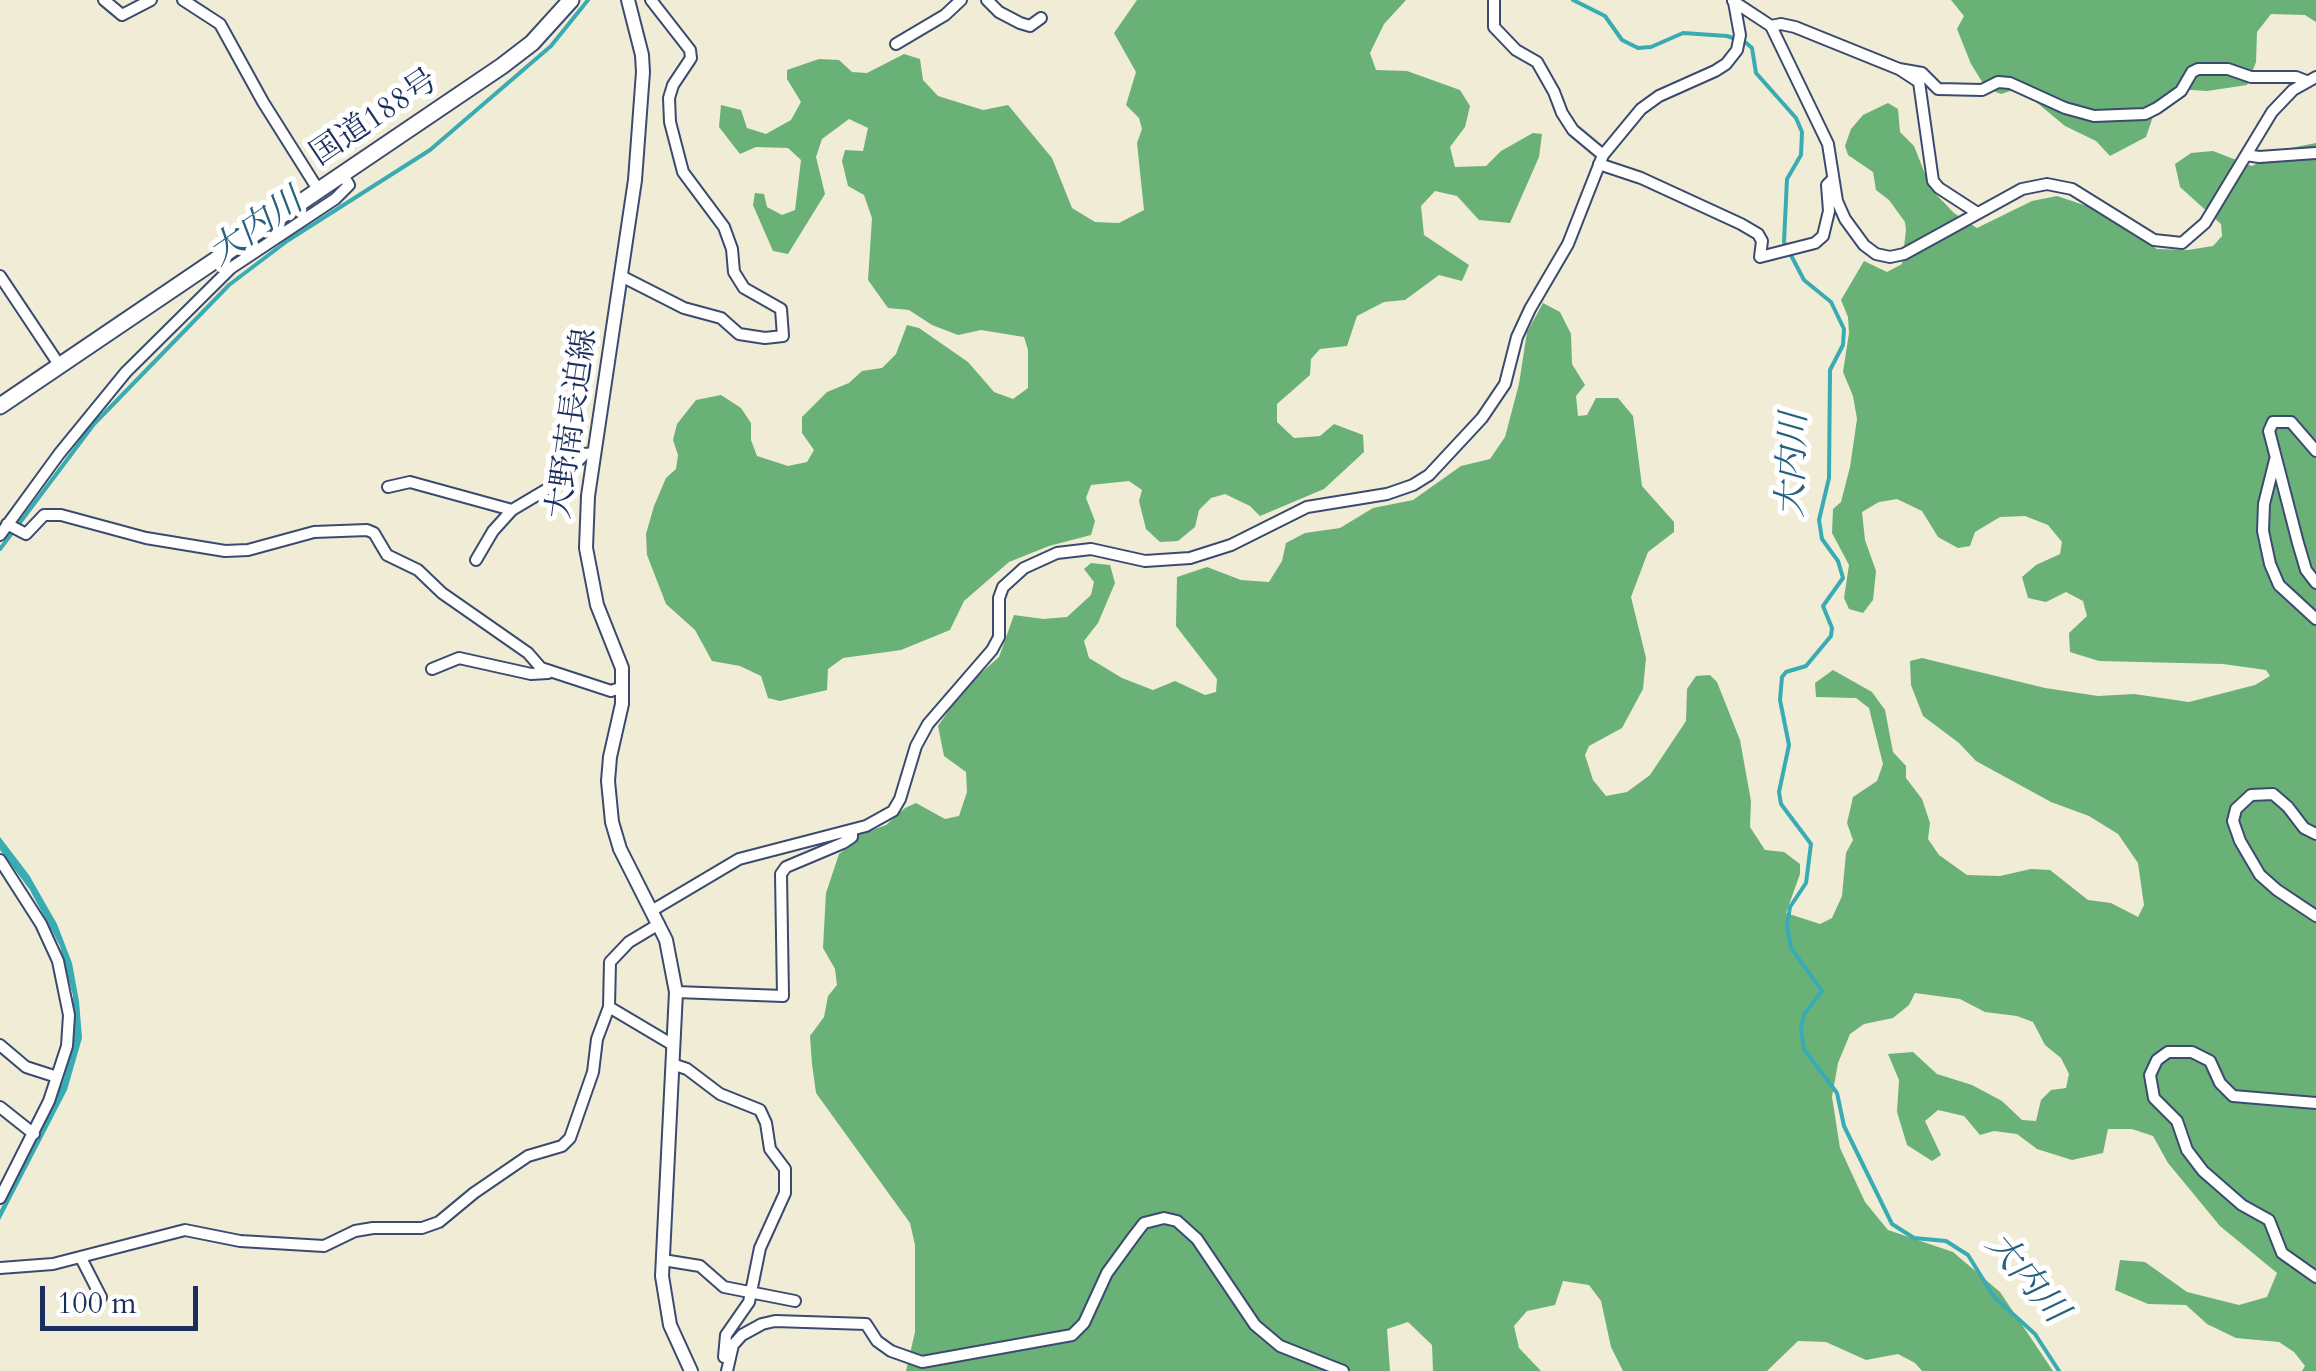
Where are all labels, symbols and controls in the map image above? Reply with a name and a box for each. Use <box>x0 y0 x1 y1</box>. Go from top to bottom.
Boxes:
street label: 国道188号 <box>304 62 446 176</box>
water label: 大内川 <box>202 182 312 276</box>
street label: 大野南長迫線 <box>542 326 606 522</box>
water label: 大内川 <box>1772 412 1818 518</box>
water label: 大内川 <box>1975 1225 2075 1333</box>
scale bar <box>45 1266 202 1328</box>
text: 100 m <box>57 1283 137 1324</box>

